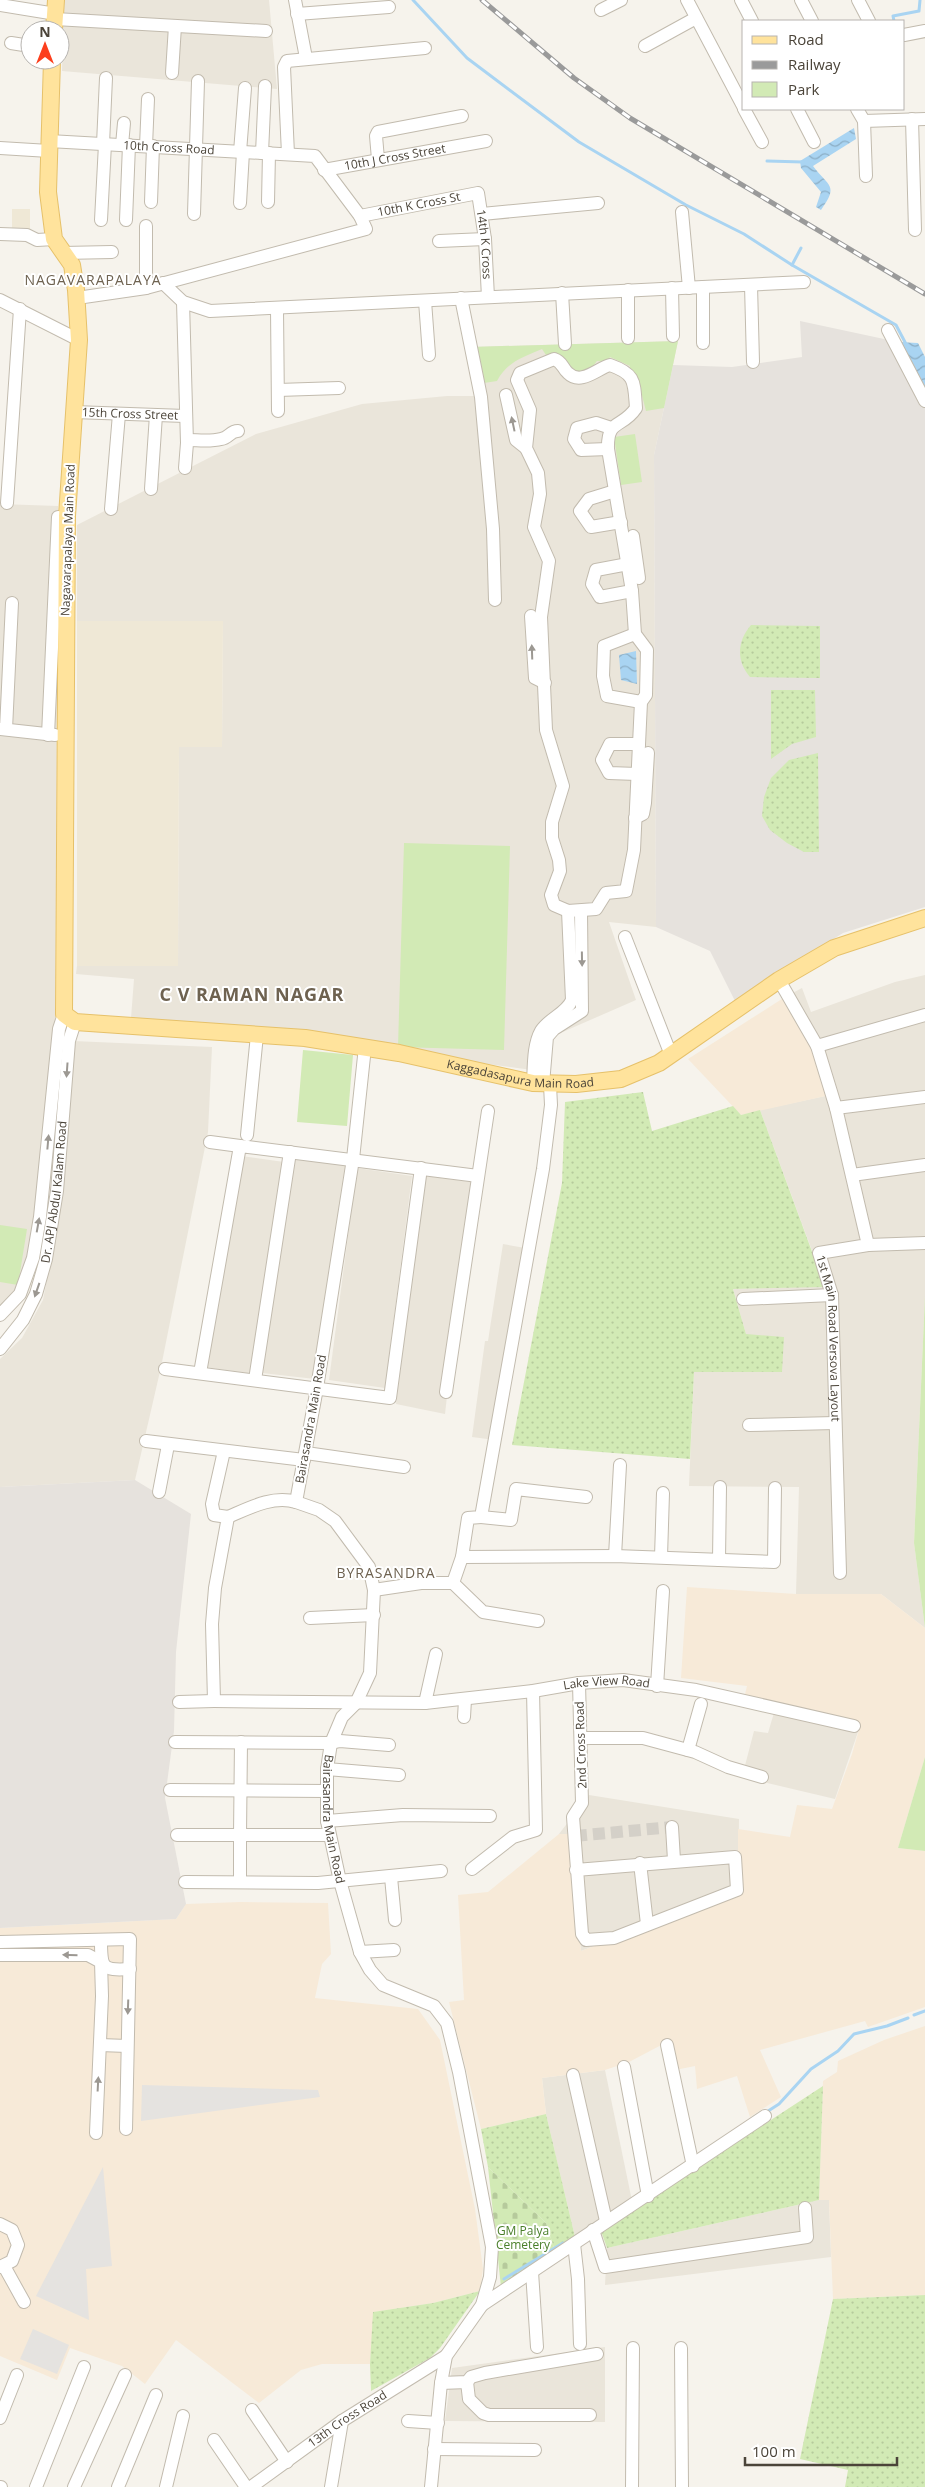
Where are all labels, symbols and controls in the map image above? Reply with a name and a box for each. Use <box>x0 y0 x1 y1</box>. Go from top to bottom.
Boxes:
north arrow <box>20 20 70 70</box>
legend <box>742 20 905 110</box>
text: N <box>39 22 51 41</box>
text: Road <box>788 29 824 49</box>
text: Railway <box>788 54 841 74</box>
text: Park <box>788 79 819 99</box>
street label: 10th Cross Road <box>123 136 215 158</box>
street label: 10th J Cross Street <box>343 139 447 174</box>
street label: 10th K Cross St <box>376 188 462 220</box>
street label: 14th K Cross <box>473 208 496 280</box>
district label: NAGAVARAPALAYA <box>24 270 162 289</box>
street label: 15th Cross Street <box>82 403 178 424</box>
one-way arrow <box>508 415 516 431</box>
street label: Nagavarapalaya Main Road <box>56 464 79 616</box>
one-way arrow <box>528 644 536 660</box>
one-way arrow <box>578 952 586 968</box>
district label: C V RAMAN NAGAR <box>160 982 344 1006</box>
street label: Kaggadasapura Main Road <box>445 1055 595 1092</box>
one-way arrow <box>63 1062 71 1078</box>
street label: Dr. APJ Abdul Kalam Road <box>36 1120 71 1264</box>
one-way arrow <box>44 1134 52 1150</box>
one-way arrow <box>35 1216 43 1232</box>
street label: 1st Main Road Versova Layout <box>812 1253 845 1422</box>
one-way arrow <box>33 1283 41 1298</box>
street label: Bairasandra Main Road <box>291 1353 330 1485</box>
district label: BYRASANDRA <box>336 1563 436 1582</box>
street label: Lake View Road <box>562 1671 651 1694</box>
street label: 2nd Cross Road <box>570 1701 591 1789</box>
street label: Bairasandra Main Road <box>319 1753 349 1885</box>
one-way arrow <box>62 1951 78 1959</box>
one-way arrow <box>124 2000 132 2016</box>
one-way arrow <box>95 2076 103 2092</box>
park label: GM Palya Cemetery <box>496 2222 551 2253</box>
street label: 13th Cross Road <box>304 2386 390 2451</box>
scale bar <box>745 2434 898 2466</box>
text: 100 m <box>752 2441 796 2461</box>

